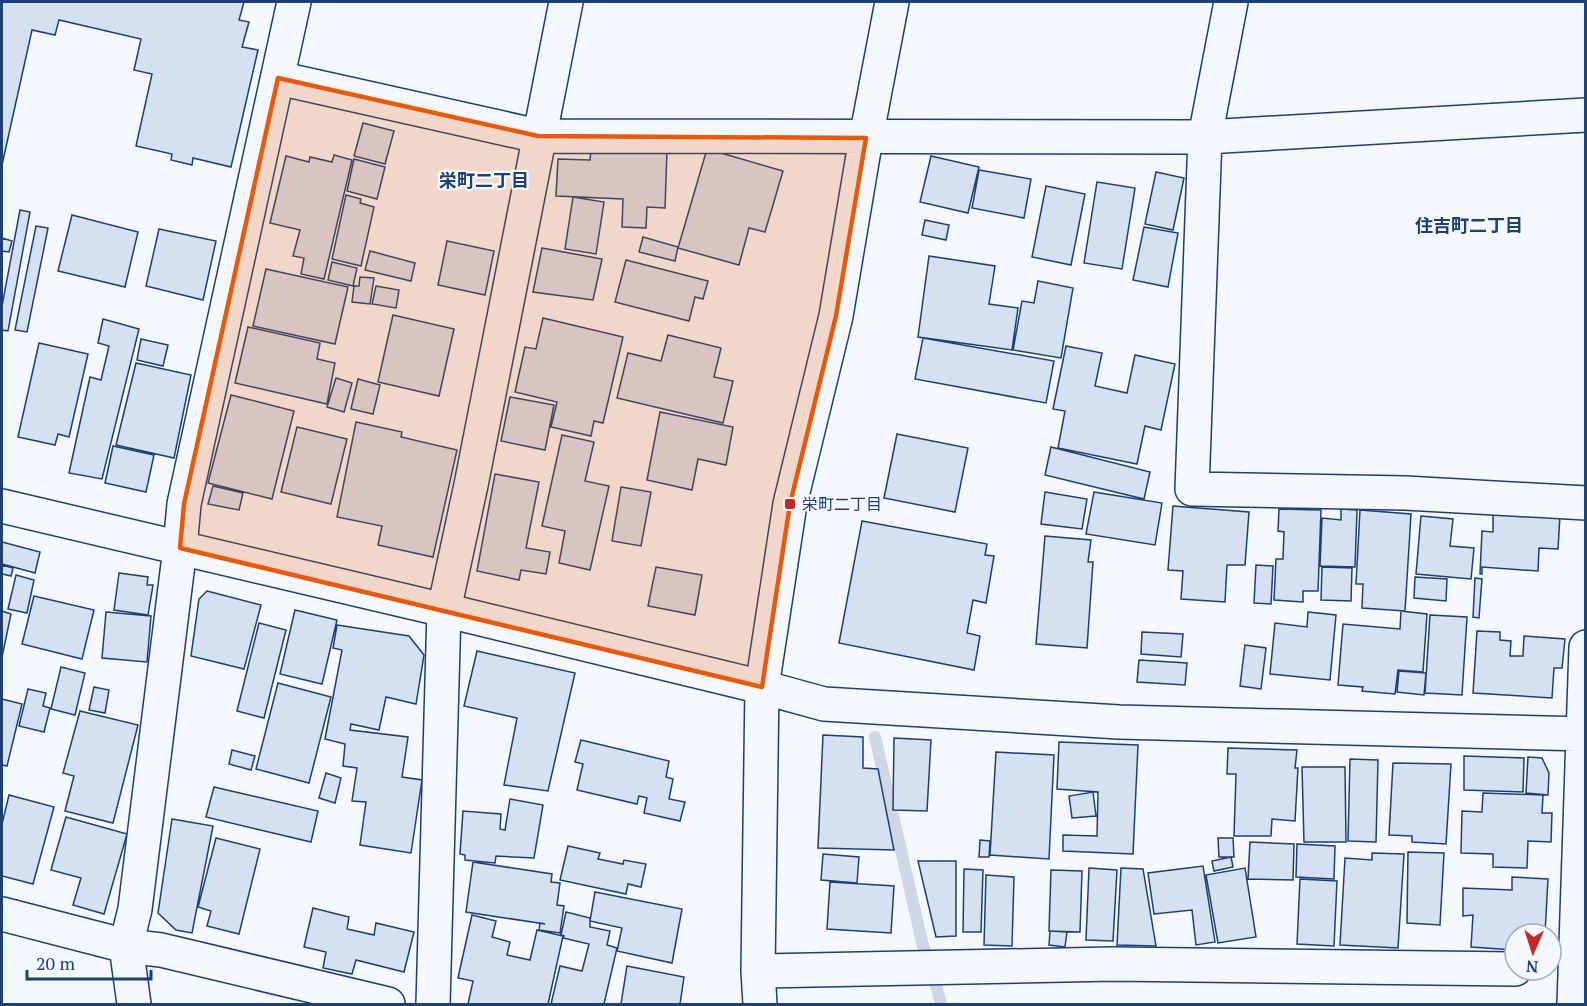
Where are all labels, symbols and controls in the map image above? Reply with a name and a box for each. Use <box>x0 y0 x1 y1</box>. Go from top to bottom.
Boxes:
district label: 栄町二丁目 <box>439 168 529 192</box>
district label: 住吉町二丁目 <box>1415 213 1523 237</box>
place label: 栄町二丁目 <box>802 493 882 515</box>
marker: 栄町二丁目 <box>783 497 797 511</box>
north arrow <box>1503 922 1563 982</box>
scale bar <box>27 943 152 981</box>
text: 20 m <box>36 951 76 975</box>
text: N <box>1526 956 1539 978</box>

